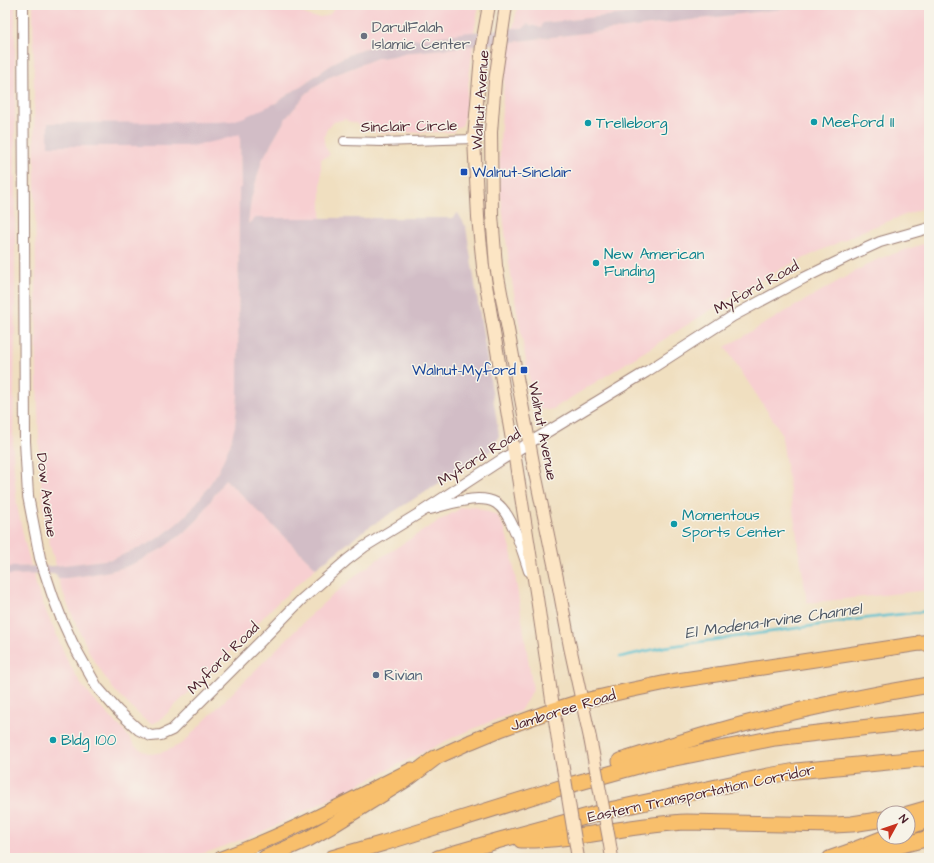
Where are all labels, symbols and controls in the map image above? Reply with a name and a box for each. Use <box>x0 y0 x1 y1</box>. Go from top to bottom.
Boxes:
place label: DarulFalah Islamic Center <box>372 17 470 55</box>
marker: DarulFalah Islamic Center <box>359 31 369 41</box>
street label: Walnut Avenue <box>467 49 494 151</box>
place label: Meeford II <box>822 112 895 133</box>
place label: Trelleborg <box>596 113 668 135</box>
street label: Sinclair Circle <box>361 115 457 138</box>
marker: Meeford II <box>809 117 819 127</box>
marker: Trelleborg <box>583 118 593 128</box>
place label: Walnut-Sinclair <box>472 162 571 183</box>
marker: Walnut-Sinclair <box>459 167 469 177</box>
place label: New American Funding <box>604 244 705 283</box>
street label: Myford Road <box>710 255 803 320</box>
marker: New American Funding <box>591 258 601 268</box>
place label: Walnut-Myford <box>412 360 516 382</box>
marker: Walnut-Myford <box>519 365 529 375</box>
street label: Walnut Avenue <box>523 380 562 482</box>
street label: Myford Road <box>434 423 526 492</box>
street label: Dow Avenue <box>31 452 62 539</box>
place label: Momentous Sports Center <box>682 505 785 543</box>
marker: Momentous Sports Center <box>669 519 679 529</box>
water label: El Modena-Irvine Channel <box>683 597 865 644</box>
street label: Myford Road <box>183 617 265 700</box>
place label: Rivian <box>384 665 423 686</box>
marker: Rivian <box>371 670 381 680</box>
street label: Jamboree Road <box>508 684 619 736</box>
place label: Bldg 100 <box>61 730 117 752</box>
marker: Bldg 100 <box>48 735 58 745</box>
street label: Eastern Transportation Corridor <box>586 759 817 828</box>
north arrow <box>876 805 916 845</box>
text: N <box>895 811 911 826</box>

